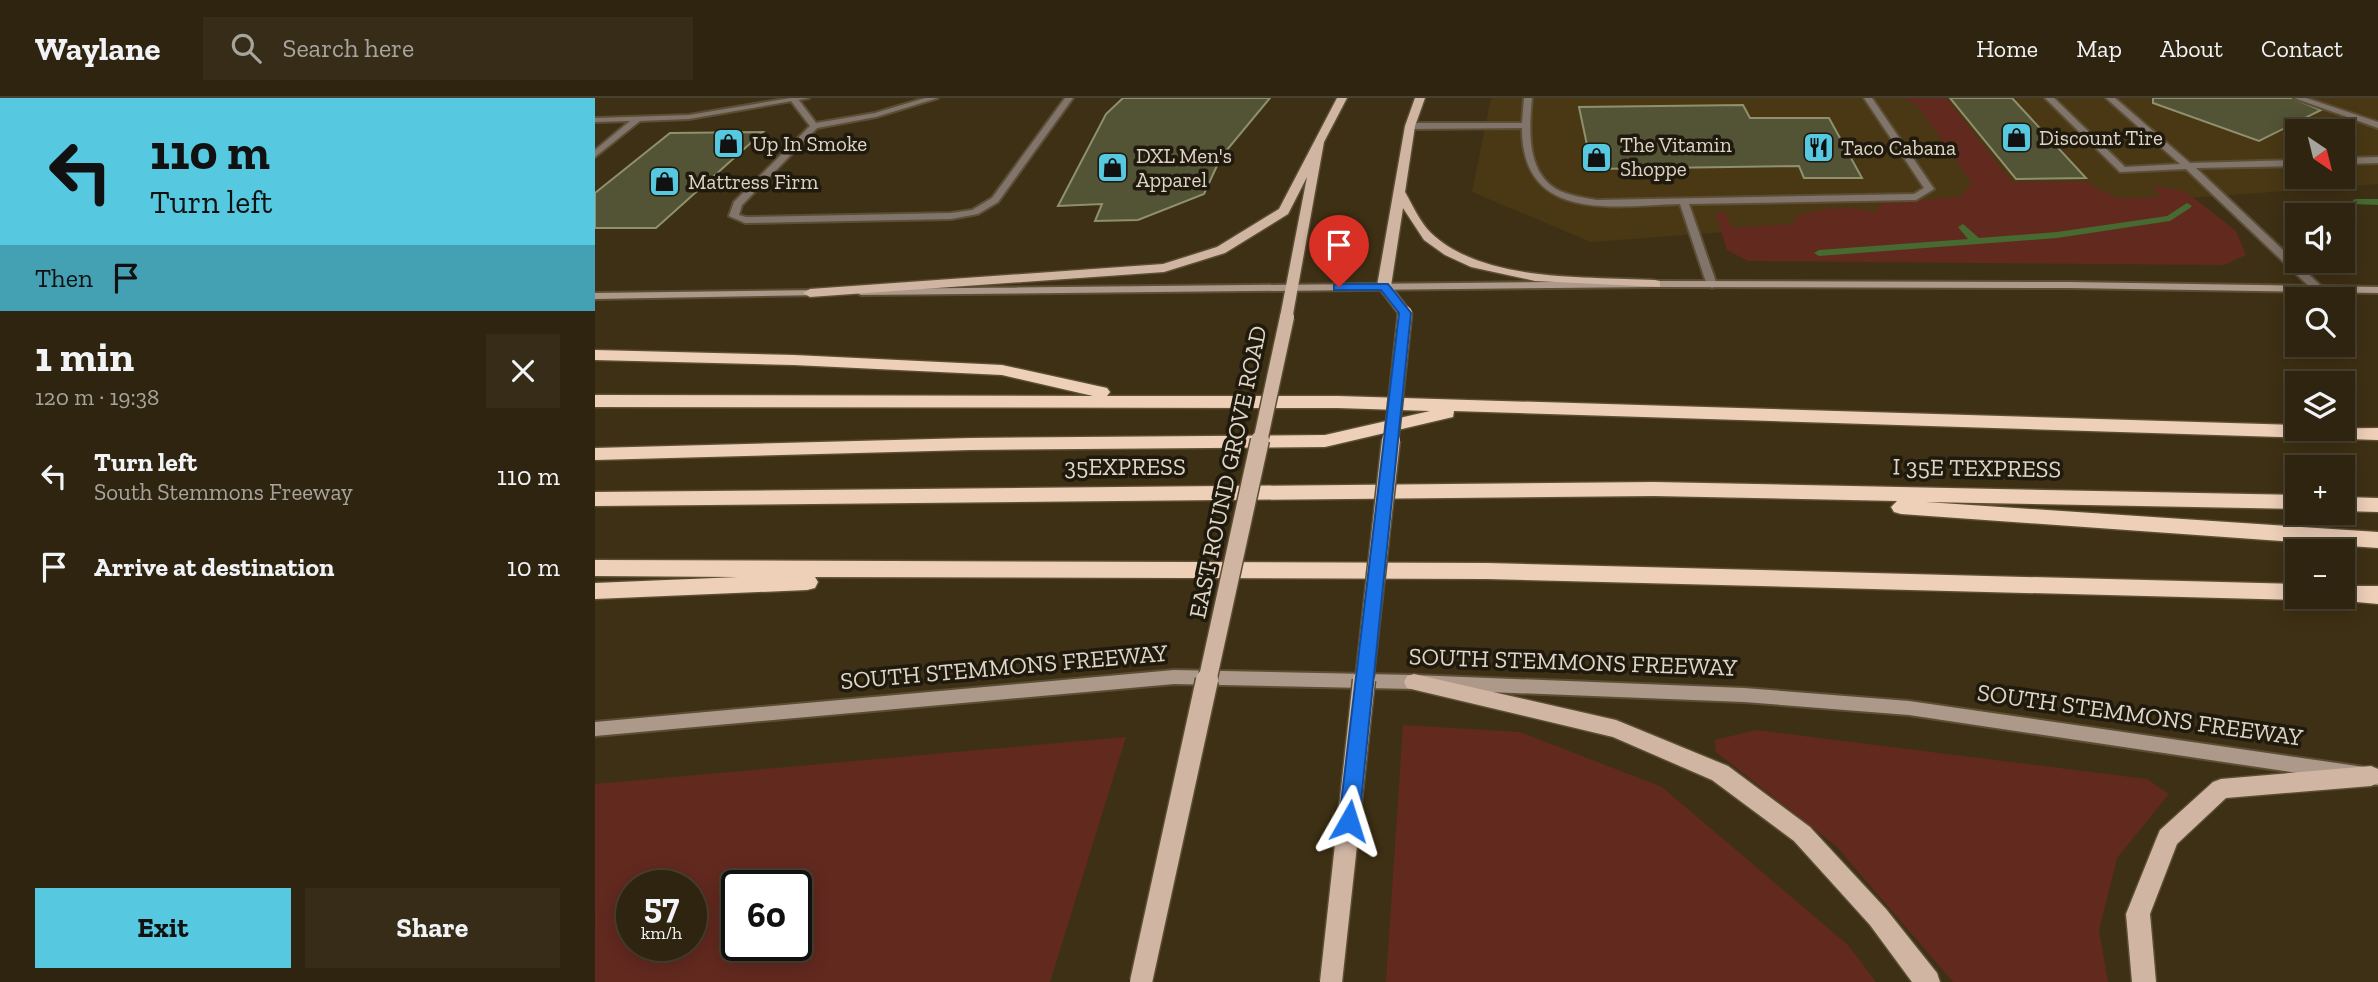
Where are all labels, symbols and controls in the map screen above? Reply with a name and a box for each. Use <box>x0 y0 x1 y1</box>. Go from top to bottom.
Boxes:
search box <box>203 17 693 80</box>
text: Waylane <box>35 29 161 68</box>
icon: search <box>227 29 265 67</box>
text: Search here <box>283 32 414 64</box>
text: Home <box>1976 34 2038 63</box>
text: Map <box>2076 34 2122 63</box>
text: About <box>2160 34 2223 63</box>
text: Contact <box>2261 34 2343 63</box>
north arrow <box>2285 119 2355 189</box>
map controls <box>2285 119 2355 609</box>
shop icon: Discount Tire <box>1999 121 2033 155</box>
text: 110 m <box>150 123 270 182</box>
place label: Discount Tire <box>2039 125 2163 150</box>
icon: left <box>35 126 126 217</box>
shop icon: Up In Smoke <box>712 127 746 161</box>
place label: Up In Smoke <box>752 131 867 156</box>
restaurant icon: Taco Cabana <box>1801 131 1835 165</box>
place label: The Vitamin Shoppe <box>1620 132 1732 181</box>
place label: Taco Cabana <box>1841 135 1956 160</box>
shop icon: The Vitamin Shoppe <box>1580 140 1614 174</box>
place label: DXL Men's Apparel <box>1136 143 1232 192</box>
shop icon: DXL Men's Apparel <box>1096 151 1130 185</box>
shop icon: Mattress Firm <box>648 165 682 199</box>
place label: Mattress Firm <box>688 169 818 194</box>
text: Turn left <box>150 183 272 221</box>
button: sound <box>2285 203 2355 273</box>
pin <box>1309 215 1369 287</box>
icon: arrive <box>1320 226 1358 264</box>
icon: arrive <box>107 259 145 297</box>
text: Then <box>35 262 93 294</box>
button: search <box>2285 287 2355 357</box>
street label: EAST ROUND GROVE ROAD <box>1182 323 1273 621</box>
text: 1 min <box>35 331 134 382</box>
button: close <box>486 334 560 408</box>
button: layers <box>2285 371 2355 441</box>
text: 120 m · 19:38 <box>35 383 159 411</box>
text: Turn left <box>94 446 197 478</box>
street label: 35EXPRESS <box>1064 452 1186 481</box>
street label: I 35E TEXPRESS <box>1892 452 2062 483</box>
button: + <box>2285 455 2355 525</box>
icon: left <box>35 457 73 495</box>
text: 110 m <box>497 460 560 492</box>
text: South Stemmons Freeway <box>94 478 353 506</box>
button: − <box>2285 539 2355 609</box>
icon: arrive <box>35 548 73 586</box>
text: Arrive at destination <box>94 551 334 583</box>
text: 10 m <box>507 551 560 583</box>
street label: SOUTH STEMMONS FREEWAY <box>839 638 1169 695</box>
street label: SOUTH STEMMONS FREEWAY <box>1408 641 1738 682</box>
street label: SOUTH STEMMONS FREEWAY <box>1975 677 2305 752</box>
position arrow <box>1312 784 1386 858</box>
speed limit sign: 60 <box>721 870 812 961</box>
text: 57 <box>644 885 679 927</box>
button: Exit <box>35 888 291 968</box>
button: Share <box>305 888 560 968</box>
text: km/h <box>641 922 682 944</box>

